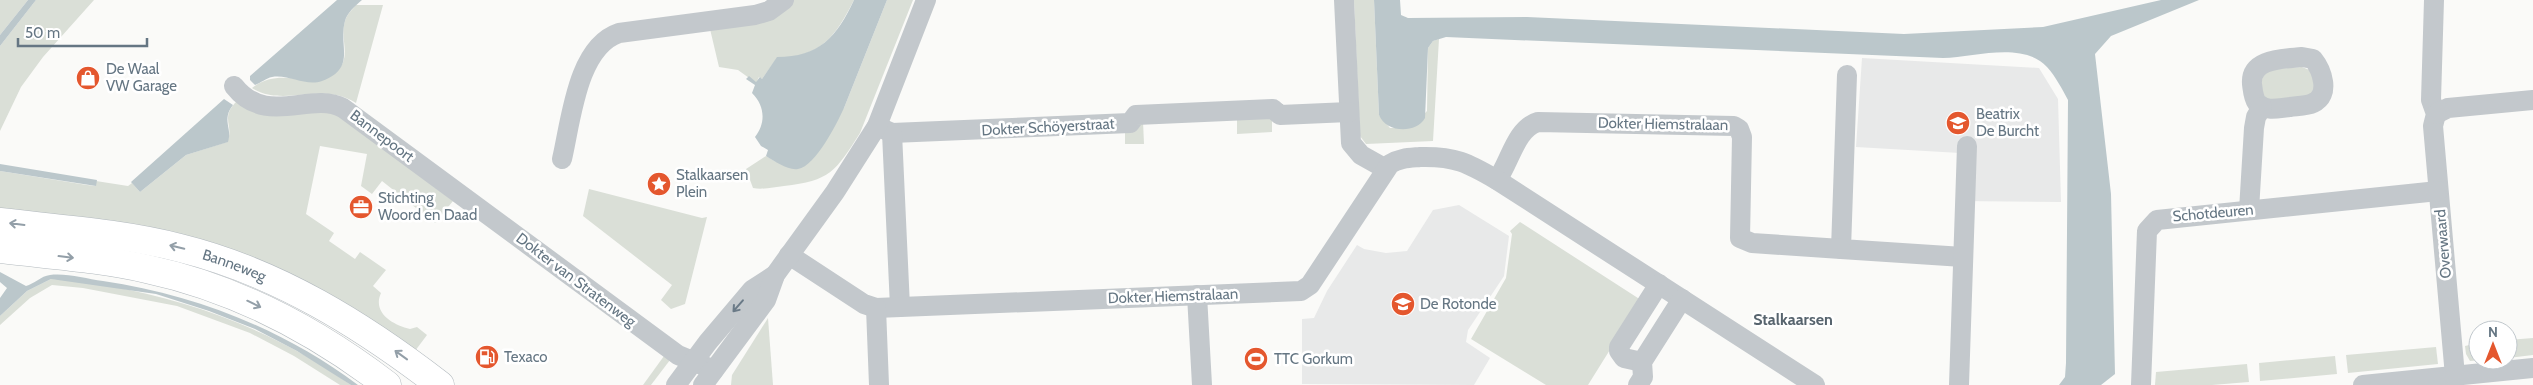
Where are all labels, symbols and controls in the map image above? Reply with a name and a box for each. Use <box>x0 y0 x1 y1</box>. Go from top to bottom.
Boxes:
scale bar <box>18 15 146 47</box>
text: 50 m <box>25 24 60 42</box>
place label: De Waal VW Garage <box>106 60 177 95</box>
shop icon: De Waal VW Garage <box>75 65 101 91</box>
place label: Beatrix De Burcht <box>1976 105 2039 140</box>
street label: Bannepoort <box>347 106 417 166</box>
school or university icon: Beatrix De Burcht <box>1945 110 1971 136</box>
street label: Dokter Hiemstralaan <box>1598 114 1728 134</box>
street label: Dokter Schöyerstraat <box>981 115 1115 139</box>
place label: Stalkaarsen Plein <box>676 166 748 201</box>
place icon: Stalkaarsen Plein <box>646 171 672 197</box>
place label: Stichting Woord en Daad <box>378 189 477 224</box>
office icon: Stichting Woord en Daad <box>348 194 374 220</box>
street label: Schotdeuren <box>2172 200 2254 226</box>
street label: Overwaard <box>2431 209 2455 279</box>
one-way arrow <box>9 219 25 229</box>
street label: Dokter van Stratenweg <box>513 229 640 331</box>
one-way arrow <box>170 242 186 251</box>
street label: Banneweg <box>200 246 269 286</box>
one-way arrow <box>57 252 73 262</box>
street label: Dokter Hiemstralaan <box>1107 285 1239 307</box>
school or university icon: De Rotonde <box>1390 291 1416 317</box>
place label: De Rotonde <box>1420 295 1497 313</box>
one-way arrow <box>246 299 261 309</box>
one-way arrow <box>733 300 744 313</box>
district label: Stalkaarsen <box>1753 310 1833 329</box>
north arrow <box>2468 320 2518 370</box>
text: N <box>2488 323 2498 341</box>
fuel station icon: Texaco <box>474 344 500 370</box>
sports icon: TTC Gorkum <box>1243 346 1269 372</box>
place label: Texaco <box>504 348 548 366</box>
one-way arrow <box>395 350 408 361</box>
place label: TTC Gorkum <box>1274 350 1353 368</box>

